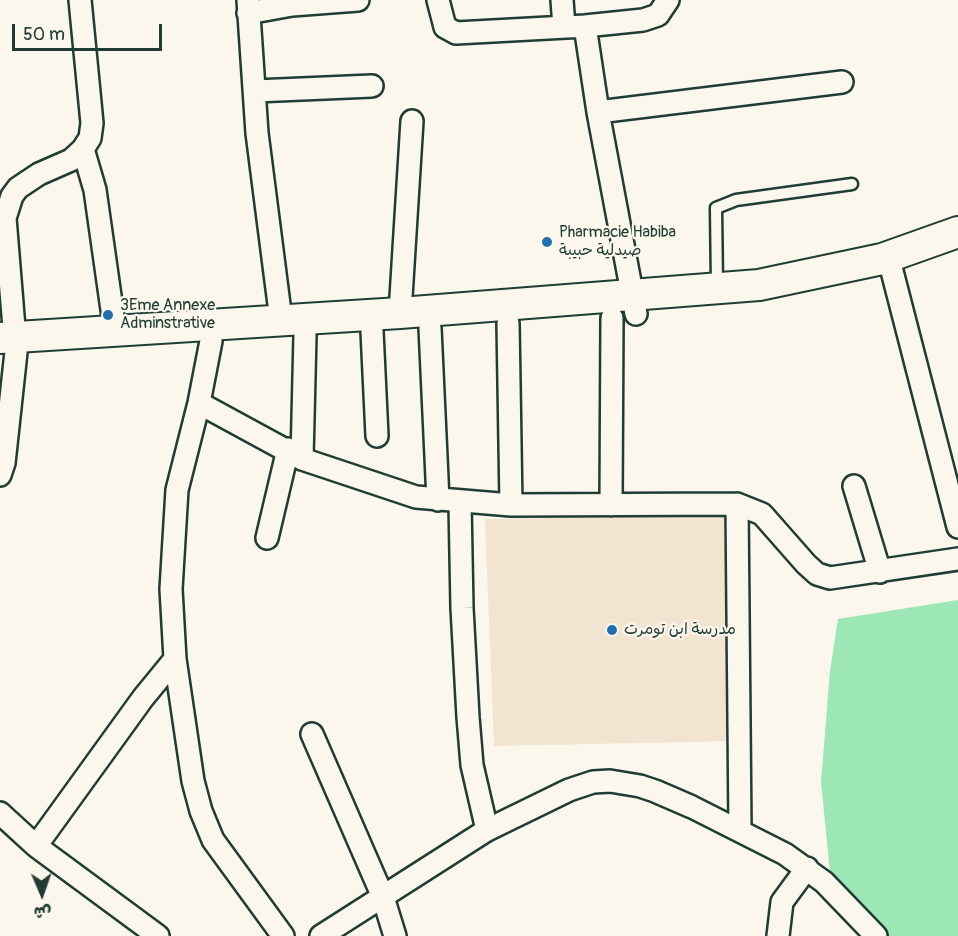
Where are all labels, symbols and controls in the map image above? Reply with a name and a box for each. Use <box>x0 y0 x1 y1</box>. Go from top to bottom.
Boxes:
scale bar <box>15 12 165 50</box>
text: 50 m <box>23 23 65 46</box>
place label: Pharmacie Habiba صيدلية حبيبة <box>559 223 676 261</box>
marker: Pharmacie Habiba صيدلية حبيبة <box>540 235 554 249</box>
place label: 3Eme Annexe Adminstrative <box>120 296 215 334</box>
marker: 3Eme Annexe Adminstrative <box>101 308 115 322</box>
place label: مدرسة ابن تومرت <box>624 620 736 640</box>
marker: مدرسة ابن تومرت <box>605 623 619 637</box>
north arrow <box>12 864 72 924</box>
text: ش <box>33 902 52 922</box>

